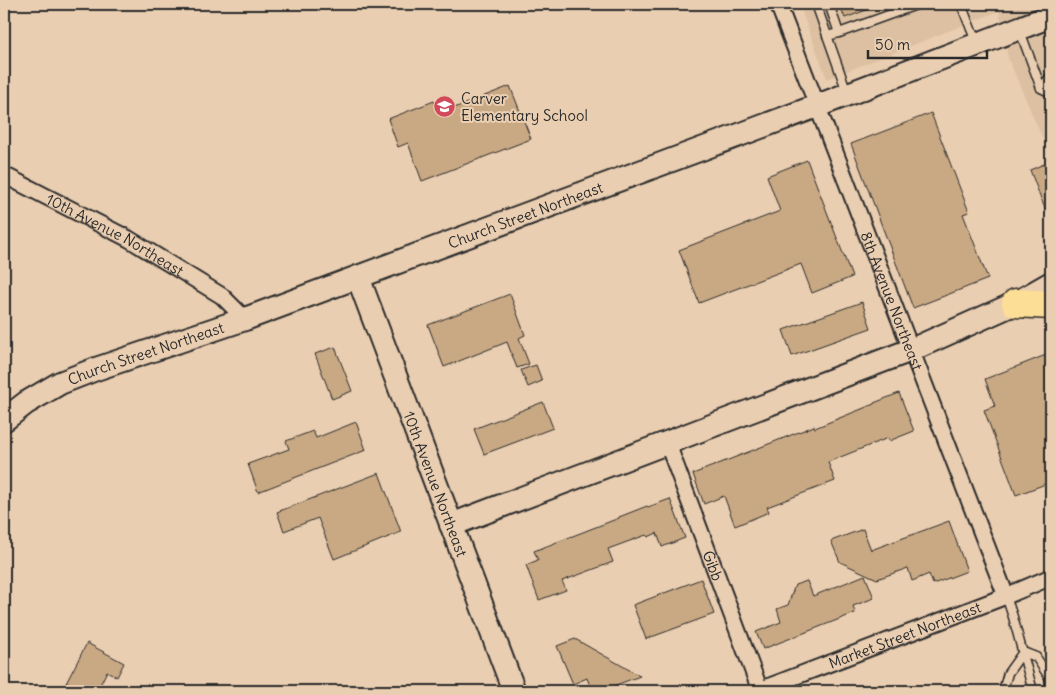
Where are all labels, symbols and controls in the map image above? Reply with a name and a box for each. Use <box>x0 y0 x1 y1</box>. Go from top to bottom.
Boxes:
scale bar <box>868 28 986 60</box>
text: 50 m <box>875 35 910 54</box>
place label: Carver Elementary School <box>461 89 588 125</box>
school or university icon: Carver Elementary School <box>433 95 457 119</box>
street label: Church Street Northeast <box>445 177 605 252</box>
street label: 10th Avenue Northeast <box>43 189 187 280</box>
street label: 8th Avenue Northeast <box>857 229 928 373</box>
street label: Church Street Northeast <box>65 317 226 389</box>
street label: 10th Avenue Northeast <box>400 408 472 559</box>
street label: Gibb <box>699 548 728 583</box>
street label: Market Street Northeast <box>826 597 984 672</box>

